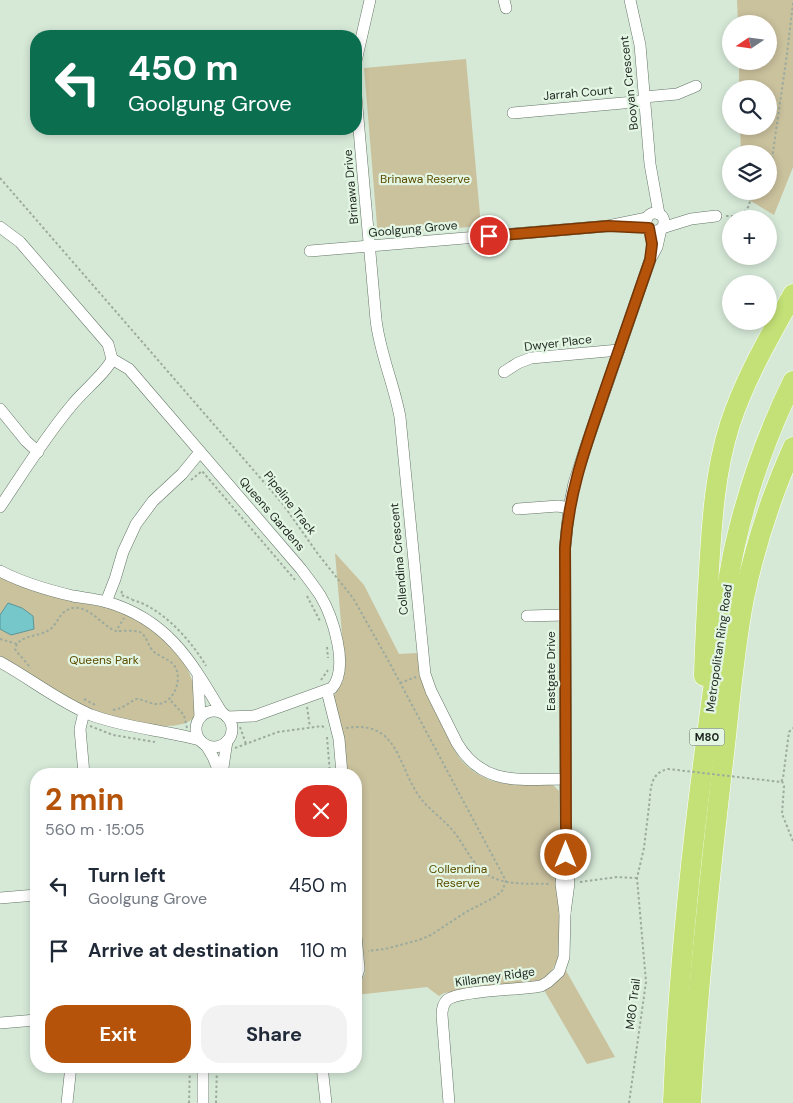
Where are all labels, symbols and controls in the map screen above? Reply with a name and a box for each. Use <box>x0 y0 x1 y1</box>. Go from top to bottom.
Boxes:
north arrow <box>722 15 778 70</box>
map controls <box>722 15 777 330</box>
street label: Booyan Crescent <box>616 35 642 131</box>
text: 450 m <box>128 45 238 91</box>
icon: left <box>45 50 110 115</box>
button: search <box>722 80 777 135</box>
street label: Jarrah Court <box>543 82 614 104</box>
text: Goolgung Grove <box>128 89 292 118</box>
button: layers <box>722 145 777 200</box>
street label: Brinawa Drive <box>340 149 362 225</box>
park label: Brinawa Reserve <box>380 171 470 187</box>
button: + <box>722 210 777 265</box>
pin <box>468 215 510 257</box>
street label: Goolgung Grove <box>368 217 458 241</box>
icon: arrive <box>475 222 503 250</box>
button: − <box>722 275 777 330</box>
street label: Dwyer Place <box>523 331 593 355</box>
street label: Pipeline Track <box>260 468 320 538</box>
street label: Queens Gardens <box>235 474 309 554</box>
street label: Collendina Crescent <box>386 502 412 616</box>
street label: Metropolitan Ring Road <box>702 583 736 713</box>
street label: Eastgate Drive <box>543 631 559 711</box>
park label: Queens Park <box>69 652 139 668</box>
road number: M80 <box>690 729 724 746</box>
text: 2 min <box>45 780 124 819</box>
button: close <box>295 785 347 837</box>
text: 560 m · 15:05 <box>45 819 145 840</box>
position arrow <box>539 828 591 880</box>
park label: Collendina Reserve <box>429 861 487 891</box>
text: Turn left <box>88 863 166 888</box>
icon: left <box>45 872 73 900</box>
text: 450 m <box>289 873 347 898</box>
text: Goolgung Grove <box>88 888 207 909</box>
icon: arrive <box>45 937 73 965</box>
text: Arrive at destination <box>88 938 279 963</box>
text: 110 m <box>300 938 347 963</box>
street label: Killarney Ridge <box>454 963 536 991</box>
street label: M80 Trail <box>622 978 644 1030</box>
button: Exit <box>45 1005 191 1063</box>
button: Share <box>201 1005 347 1063</box>

